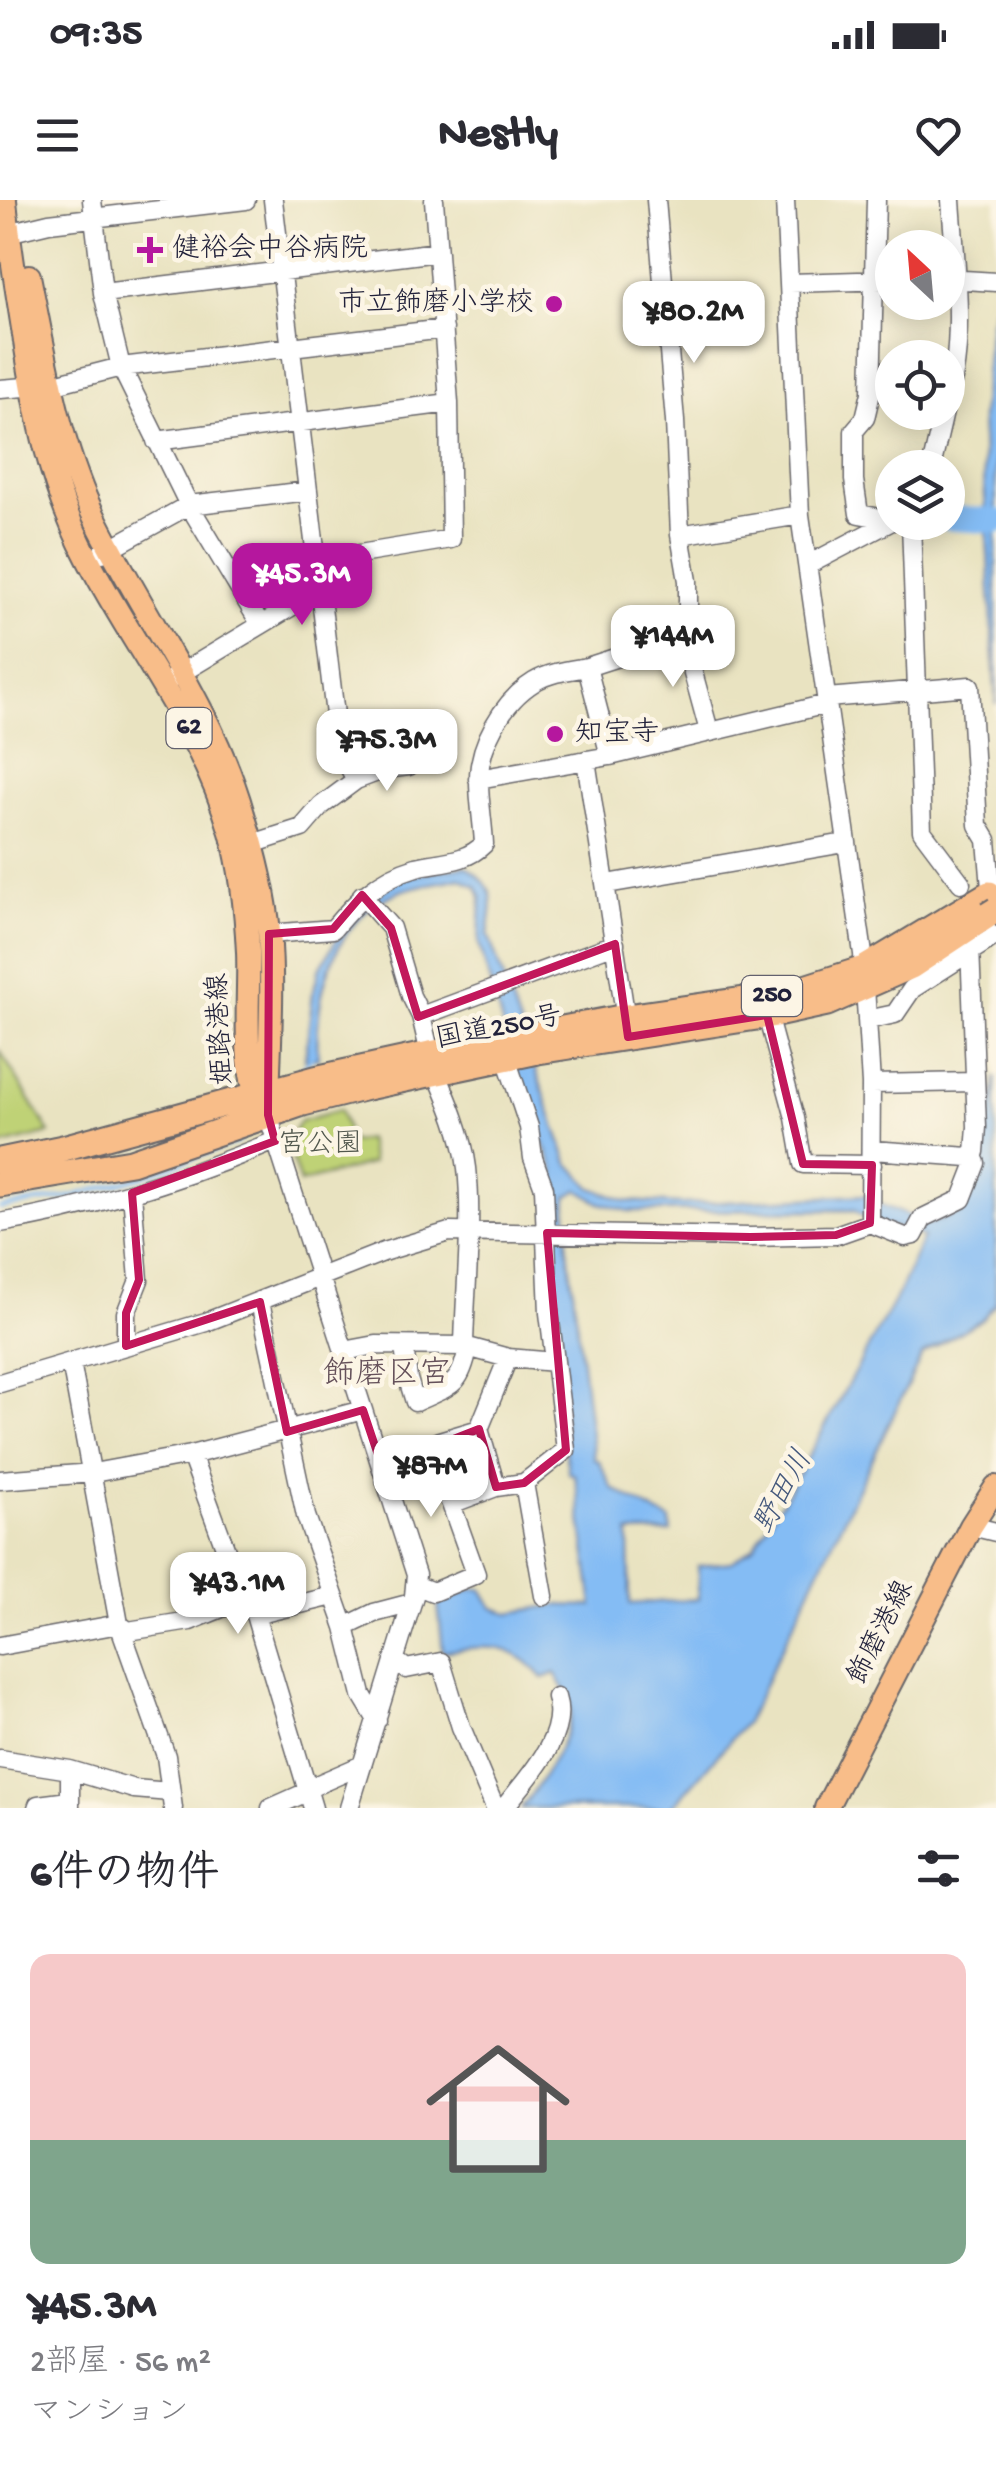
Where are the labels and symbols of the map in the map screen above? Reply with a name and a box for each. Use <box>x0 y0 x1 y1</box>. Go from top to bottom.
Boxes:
north arrow <box>875 230 965 320</box>
place label: 健裕会中谷病院 <box>172 233 368 267</box>
marker: 健裕会中谷病院 <box>137 237 163 263</box>
pin: ¥80.2M <box>613 281 775 366</box>
place label: 市立飾磨小学校 <box>338 287 534 321</box>
marker: 市立飾磨小学校 <box>543 293 565 315</box>
pin: ¥45.3M <box>221 543 383 628</box>
pin: ¥144M <box>603 605 743 690</box>
road number: 62 <box>166 708 212 748</box>
pin: ¥75.3M <box>306 709 468 794</box>
place label: 知宝寺 <box>575 717 659 751</box>
marker: 知宝寺 <box>544 723 566 745</box>
street label: 姫路港線 <box>202 972 241 1086</box>
road number: 250 <box>742 976 802 1016</box>
street label: 国道250号 <box>433 1000 565 1057</box>
park label: 宮公園 <box>278 1128 362 1162</box>
district label: 飾磨区宮 <box>323 1356 451 1395</box>
pin: ¥87M <box>372 1435 490 1520</box>
water label: 野田川 <box>748 1445 822 1541</box>
pin: ¥43.1M <box>157 1552 319 1637</box>
street label: 飾磨港線 <box>841 1575 922 1690</box>

